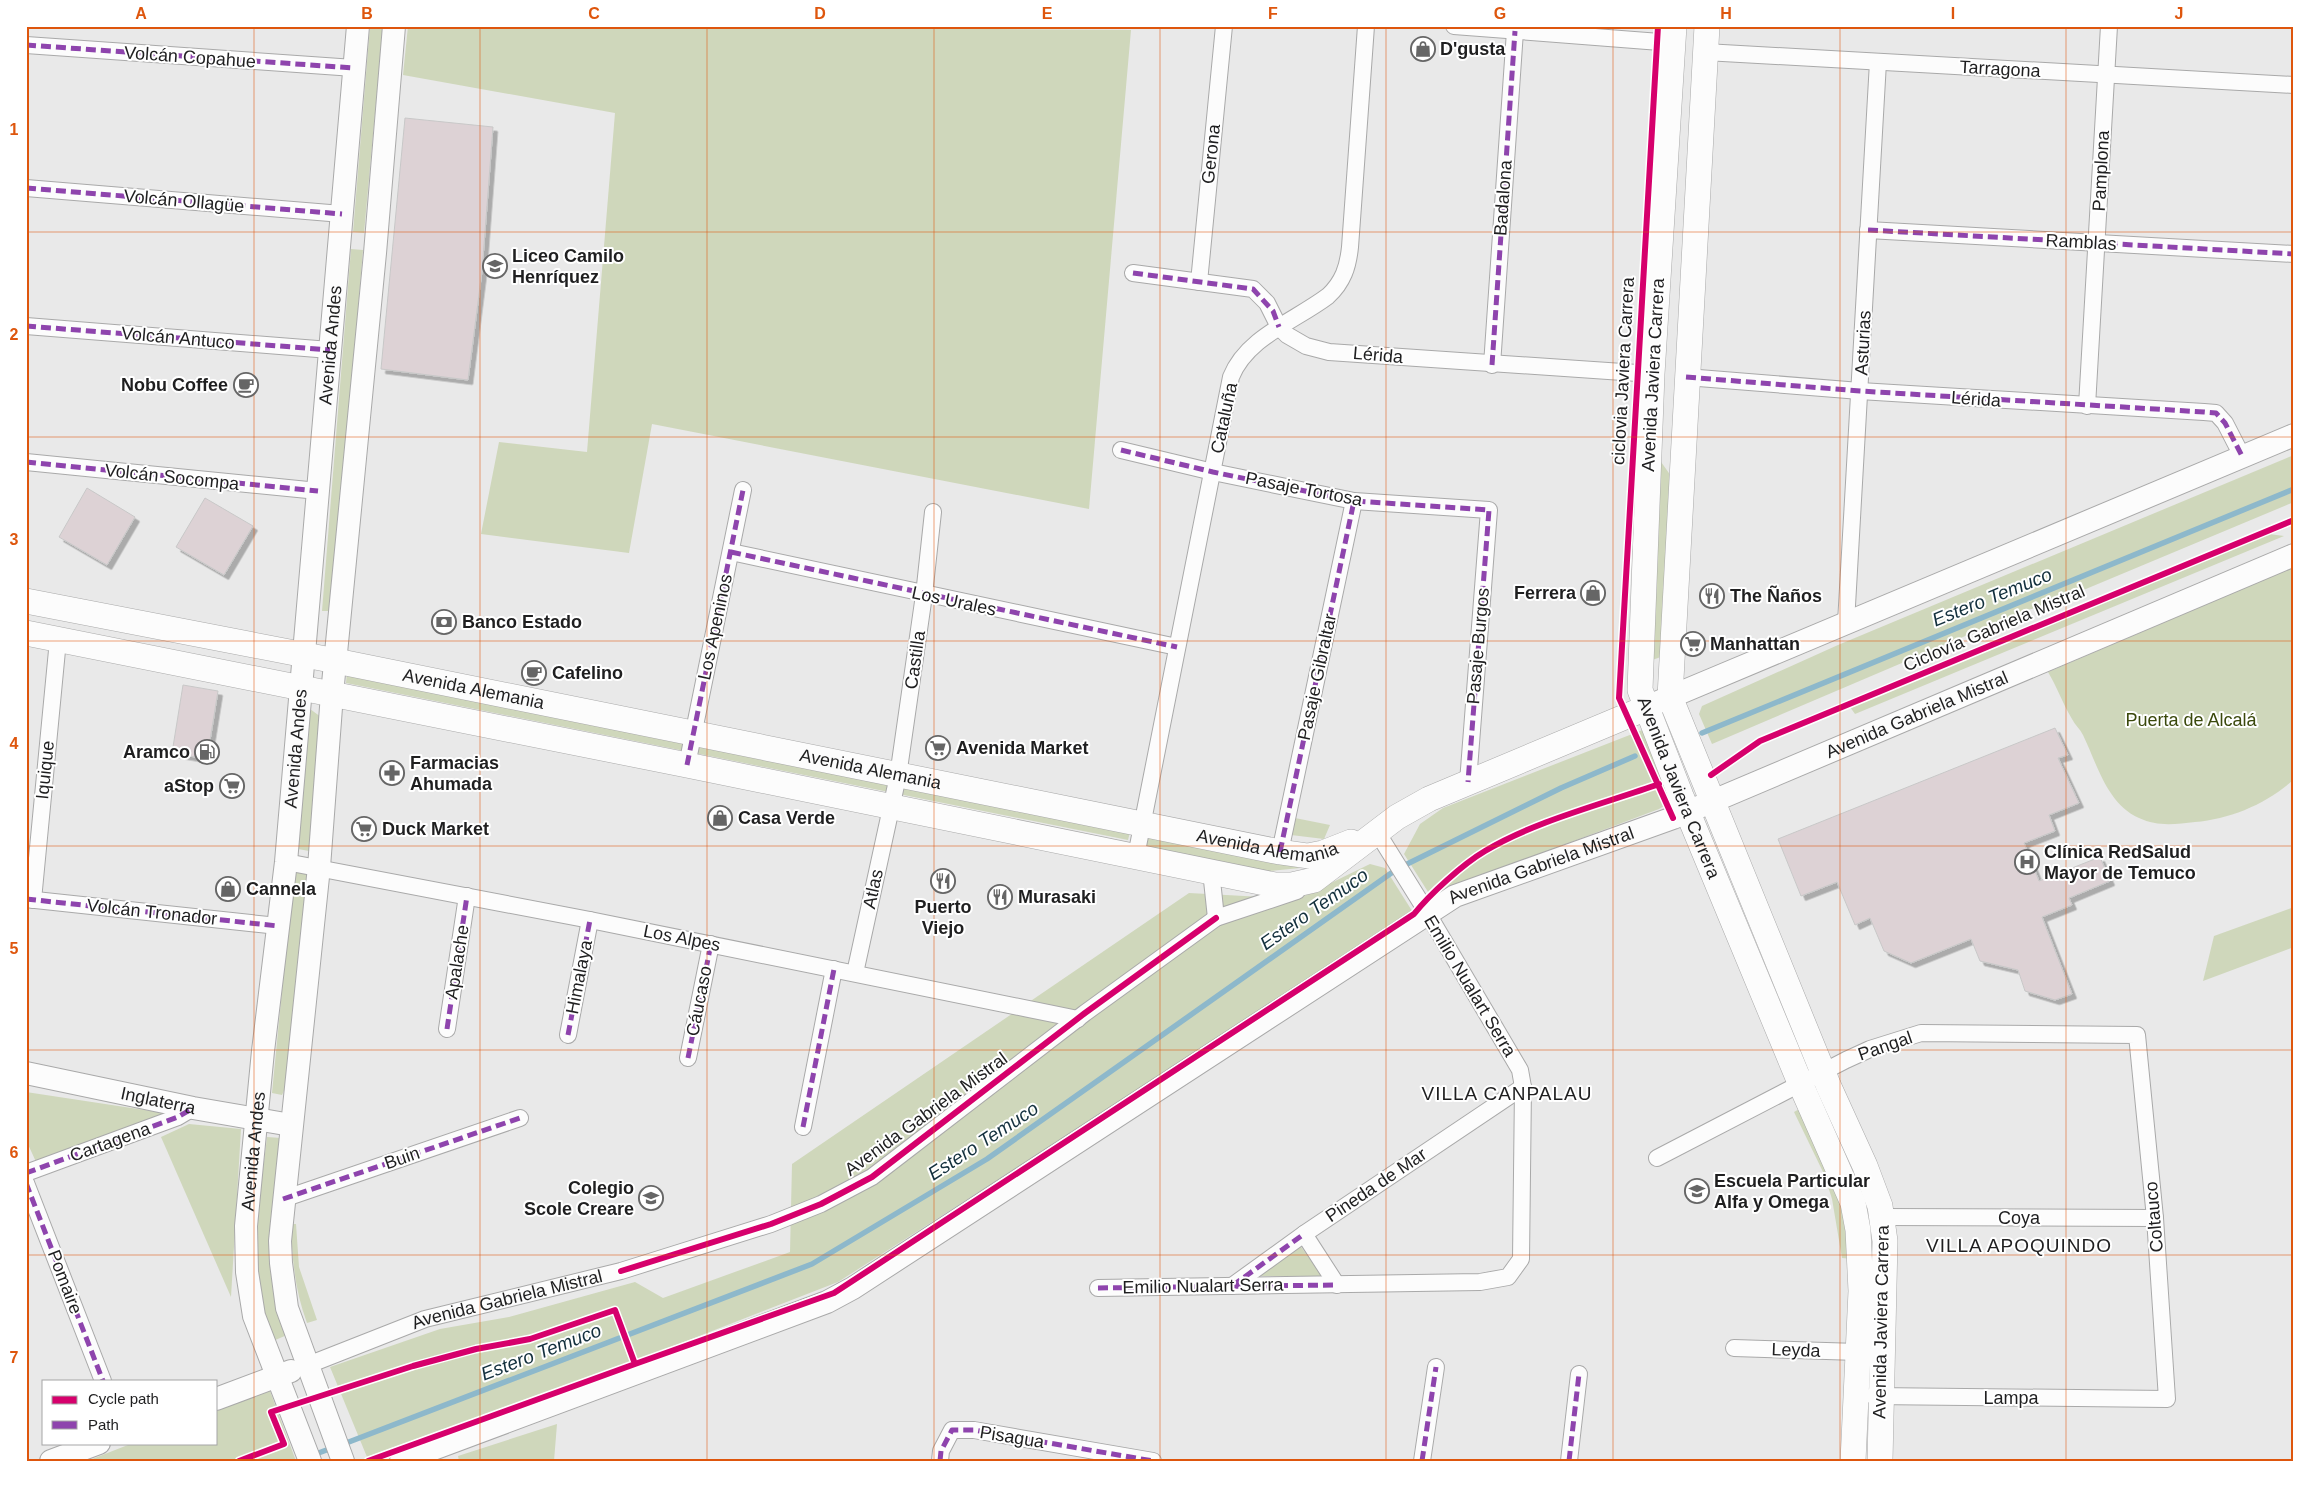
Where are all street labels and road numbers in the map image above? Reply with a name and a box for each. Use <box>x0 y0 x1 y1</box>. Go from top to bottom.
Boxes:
street label: Volcán Copahue <box>123 42 257 72</box>
street label: Tarragona <box>1959 57 2042 81</box>
street label: Gerona <box>1198 122 1224 185</box>
street label: Pamplona <box>2089 129 2113 212</box>
street label: Badalona <box>1490 158 1516 237</box>
street label: Volcán Ollagüe <box>123 186 245 216</box>
street label: Ramblas <box>2045 230 2117 254</box>
street label: ciclovia Javiera Carrera <box>1608 276 1638 465</box>
street label: Avenida Javiera Carrera <box>1638 277 1668 472</box>
street label: Avenida Andes <box>315 285 346 406</box>
street label: Asturias <box>1851 310 1875 376</box>
street label: Volcán Antuco <box>120 323 236 353</box>
street label: Lérida <box>1352 343 1405 367</box>
street label: Cataluña <box>1207 380 1241 455</box>
street label: Lérida <box>1950 387 2003 411</box>
street label: Volcán Socompa <box>104 460 241 494</box>
street label: Pasaje Tortosa <box>1244 468 1365 510</box>
street label: Los Apeninos <box>694 572 736 682</box>
street label: Ciclovía Gabriela Mistral <box>1900 581 2088 675</box>
street label: Los Urales <box>910 582 998 620</box>
street label: Pasaje Burgos <box>1463 587 1493 705</box>
street label: Pasaje Gibraltar <box>1294 612 1340 742</box>
street label: Castilla <box>901 628 929 691</box>
street label: Avenida Alemania <box>401 665 547 713</box>
street label: Avenida Gabriela Mistral <box>1823 667 2011 762</box>
street label: Avenida Andes <box>281 688 311 809</box>
street label: Avenida Javiera Carrera <box>1634 694 1724 882</box>
street label: Iquique <box>32 740 58 800</box>
street label: Avenida Alemania <box>798 745 944 793</box>
street label: Avenida Gabriela Mistral <box>1444 823 1637 908</box>
street label: Avenida Alemania <box>1195 825 1342 866</box>
street label: Atlas <box>859 867 887 911</box>
street label: Volcán Tronador <box>86 895 218 929</box>
street label: Emilio Nualart Serra <box>1420 912 1521 1061</box>
street label: Los Alpes <box>642 921 722 955</box>
street label: Apalache <box>441 923 473 1001</box>
street label: Himalaya <box>562 937 596 1016</box>
street label: Cáucaso <box>682 964 716 1038</box>
street label: Pangal <box>1855 1027 1915 1065</box>
street label: Avenida Gabriela Mistral <box>841 1048 1011 1180</box>
street label: Inglaterra <box>119 1083 198 1118</box>
street label: Avenida Andes <box>238 1091 269 1212</box>
street label: Cartagena <box>67 1118 154 1166</box>
street label: Buin <box>382 1143 422 1173</box>
street label: Pineda de Mar <box>1322 1144 1430 1226</box>
street label: Coltauco <box>2141 1181 2167 1253</box>
street label: Coya <box>1998 1208 2041 1228</box>
street label: Avenida Javiera Carrera <box>1869 1224 1893 1419</box>
street label: Pomaire <box>44 1247 86 1317</box>
street label: Avenida Gabriela Mistral <box>409 1266 604 1333</box>
street label: Emilio Nualart Serra <box>1122 1275 1285 1297</box>
street label: Leyda <box>1771 1339 1822 1361</box>
street label: Lampa <box>1983 1388 2040 1408</box>
street label: Pisagua <box>978 1422 1047 1452</box>

